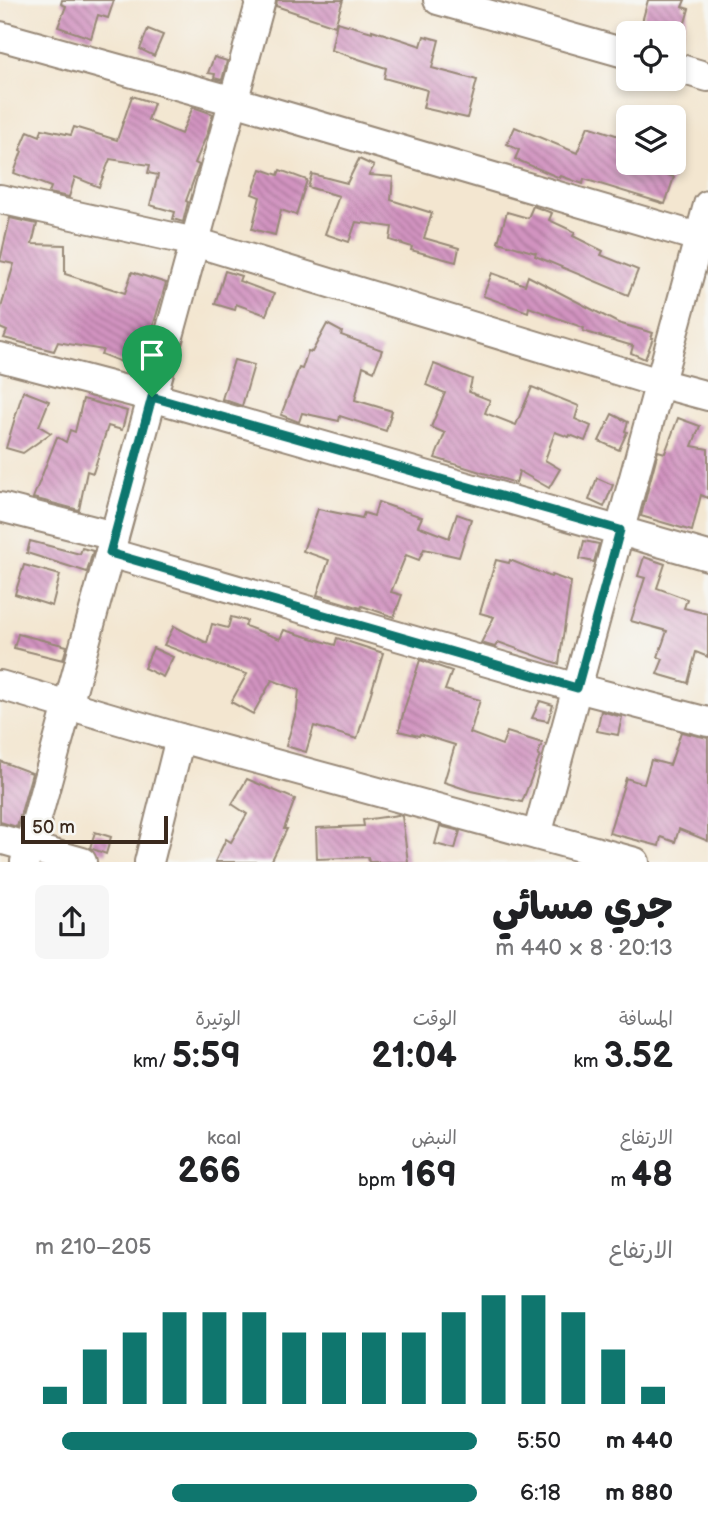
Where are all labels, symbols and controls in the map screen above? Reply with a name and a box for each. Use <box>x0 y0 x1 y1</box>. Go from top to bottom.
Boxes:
map controls <box>616 21 686 175</box>
button: locate <box>616 21 686 91</box>
button: layers <box>616 105 686 175</box>
pin <box>122 325 182 397</box>
icon: arrive <box>133 336 171 374</box>
scale bar <box>21 813 168 845</box>
text: 50 m <box>32 816 75 839</box>
button: share <box>35 885 109 959</box>
text: جري مسائي <box>492 885 673 930</box>
text: 20:13 · 8 × 440 m <box>495 934 673 962</box>
text: الوتيرة <box>195 1008 241 1031</box>
text: الوقت <box>413 1008 457 1031</box>
text: المسافة <box>619 1008 673 1031</box>
text: 5:59 <box>172 1035 241 1078</box>
text: 21:04 <box>371 1035 457 1078</box>
text: 3.52 <box>604 1035 673 1078</box>
text: /km <box>133 1050 172 1073</box>
text: km <box>574 1050 604 1073</box>
text: kcal <box>207 1127 241 1150</box>
text: النبض <box>412 1127 457 1150</box>
text: الارتفاع <box>620 1127 673 1150</box>
text: 266 <box>178 1150 241 1193</box>
text: 169 <box>401 1154 457 1197</box>
text: 48 <box>631 1154 673 1197</box>
text: bpm <box>358 1169 401 1192</box>
text: m <box>610 1169 631 1192</box>
text: 205–210 m <box>35 1233 151 1261</box>
text: الارتفاع <box>609 1237 673 1265</box>
text: 5:50 <box>516 1427 561 1455</box>
text: 440 m <box>606 1427 673 1455</box>
text: 6:18 <box>520 1479 561 1507</box>
text: 880 m <box>605 1479 673 1507</box>

